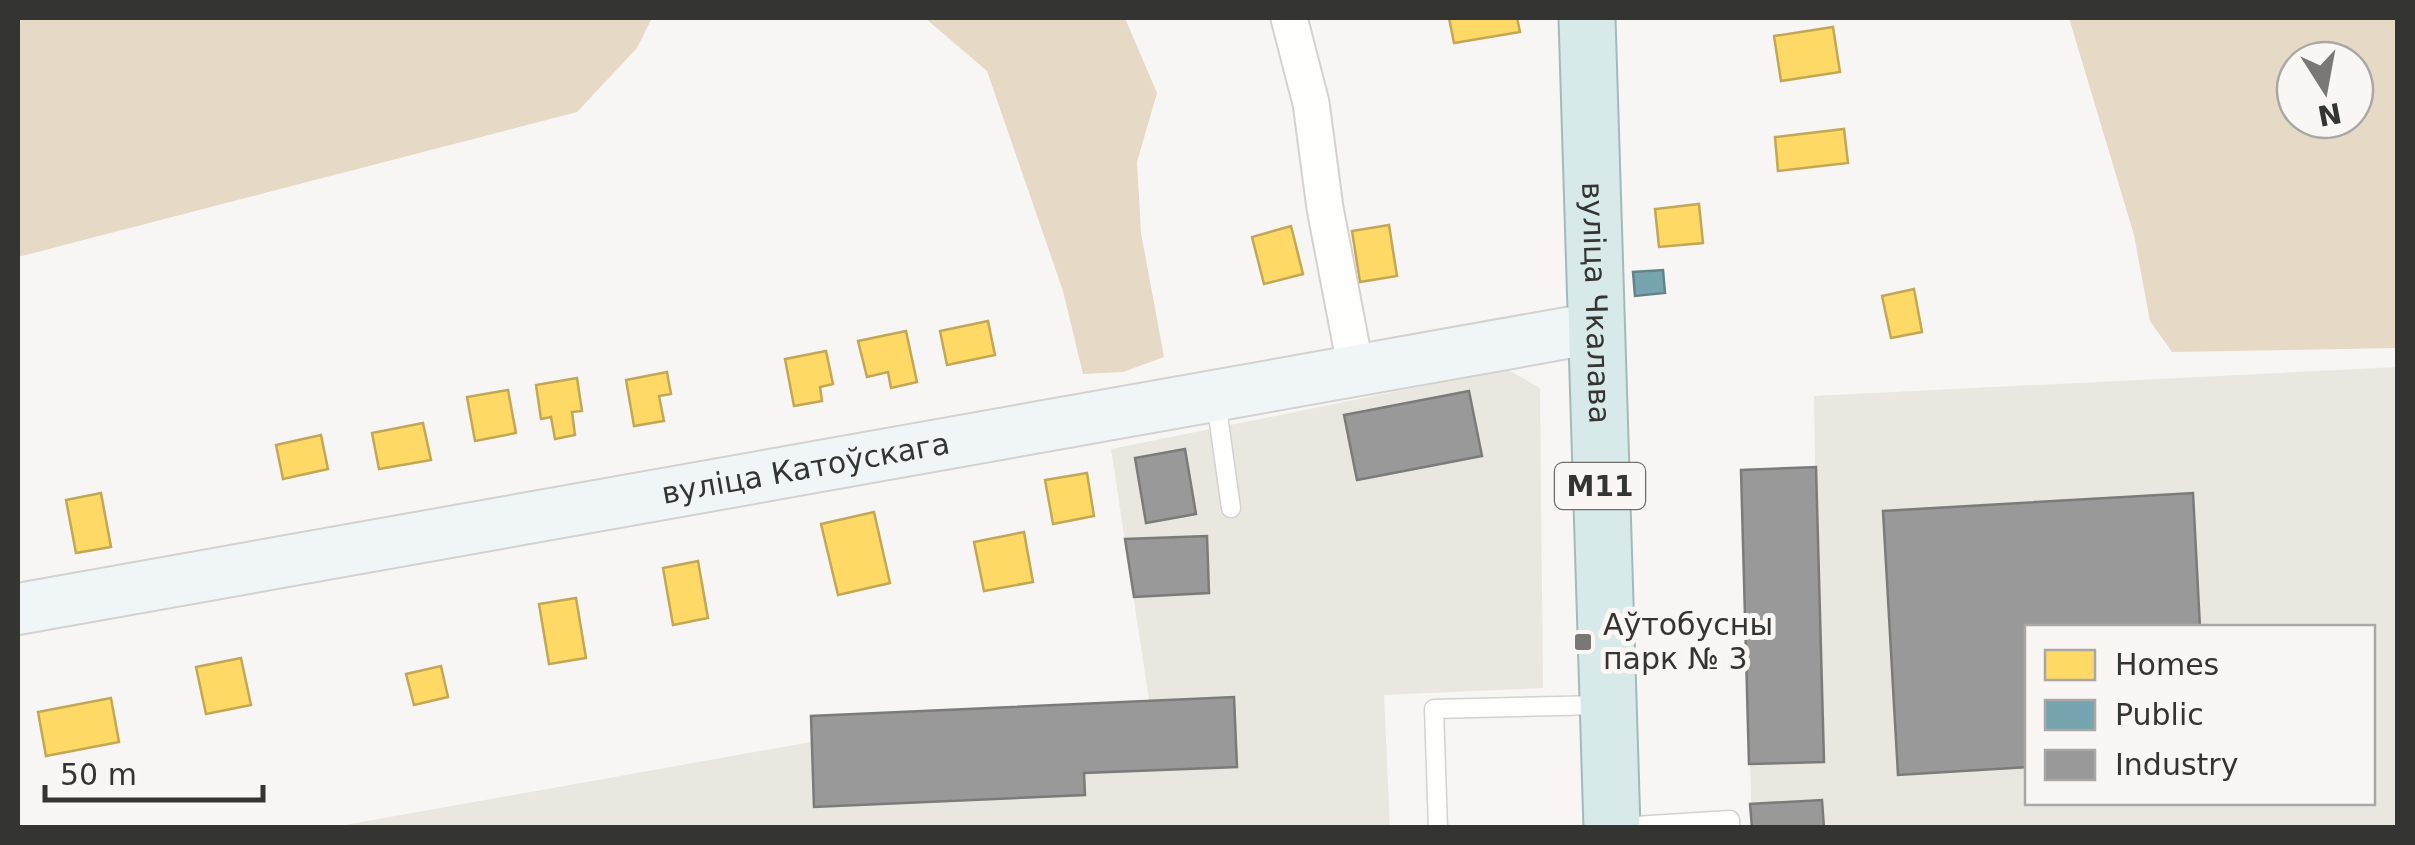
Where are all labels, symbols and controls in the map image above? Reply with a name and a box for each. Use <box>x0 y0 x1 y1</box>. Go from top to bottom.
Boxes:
north arrow <box>2275 40 2375 140</box>
text: N <box>2315 96 2344 132</box>
street label: вуліца Чкалава <box>1575 181 1618 424</box>
street label: вуліца Катоўскага <box>659 425 952 511</box>
road number: М11 <box>1555 463 1645 509</box>
place label: Аўтобусны парк № 3 <box>1603 607 1773 676</box>
legend <box>2025 625 2375 805</box>
marker: Аўтобусны парк № 3 <box>1572 631 1594 653</box>
text: Homes <box>2115 647 2219 682</box>
text: Public <box>2115 697 2204 732</box>
scale bar <box>45 740 262 802</box>
text: Industry <box>2115 747 2238 782</box>
text: 50 m <box>60 757 137 792</box>

